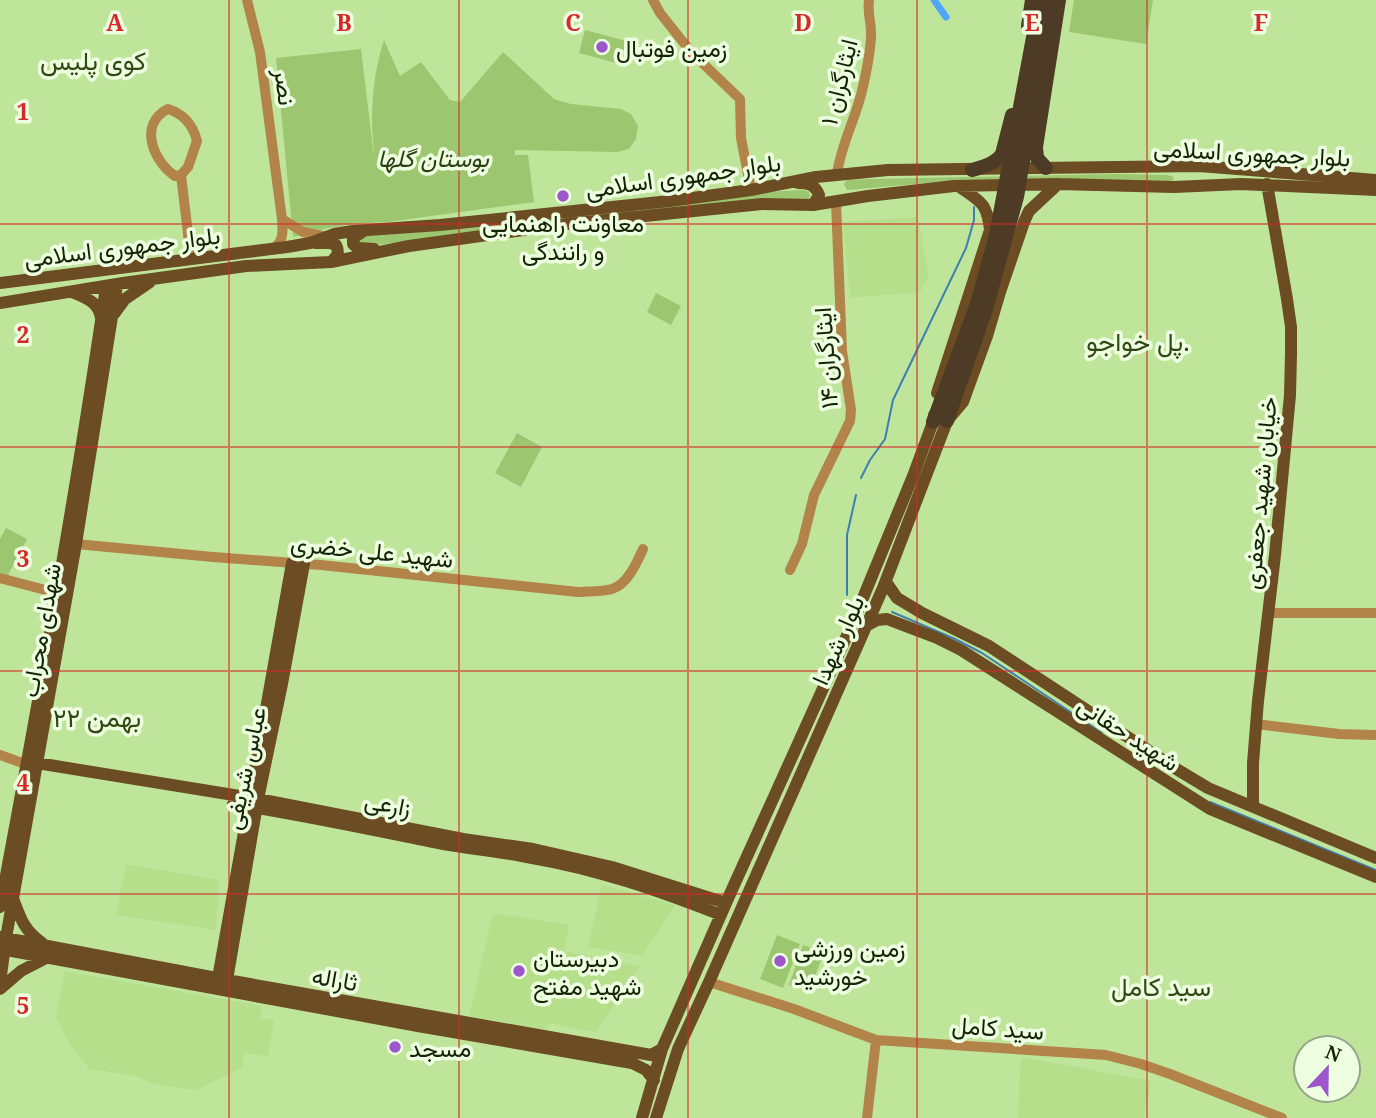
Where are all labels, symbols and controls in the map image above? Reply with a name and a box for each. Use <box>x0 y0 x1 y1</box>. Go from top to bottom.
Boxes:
text: A <box>106 6 124 38</box>
text: B <box>336 6 352 38</box>
text: C <box>565 6 581 38</box>
text: D <box>794 6 812 38</box>
text: E <box>1024 6 1040 38</box>
text: F <box>1254 6 1268 38</box>
place label: زمین فوتبال <box>616 31 727 64</box>
street label: ایثارگران ۱ <box>811 35 865 129</box>
marker: زمین فوتبال <box>594 39 610 55</box>
district label: کوی پلیس <box>40 42 146 79</box>
street label: نصر <box>267 66 305 107</box>
text: 1 <box>17 95 30 127</box>
street label: بلوار جمهوری اسلامی <box>1153 130 1351 174</box>
park label: بوستان گلها <box>377 141 489 174</box>
street label: بلوار جمهوری اسلامی <box>583 145 783 205</box>
marker: معاونت راهنمایی و رانندگی <box>555 188 571 204</box>
place label: معاونت راهنمایی و رانندگی <box>482 206 644 267</box>
street label: بلوار جمهوری اسلامی <box>22 218 222 274</box>
street label: ایثارگران ۱۴ <box>805 306 845 410</box>
text: 2 <box>17 318 30 350</box>
district label: پل خواجو. <box>1086 323 1190 360</box>
street label: خیابان شهید جعفری <box>1234 395 1284 591</box>
street label: شهید علی خضری <box>289 525 455 575</box>
text: 3 <box>17 542 30 574</box>
street label: شهدای محراب <box>12 560 68 700</box>
street label: بلوار شهدا <box>803 590 871 690</box>
street label: شهید حقانی <box>1072 688 1186 778</box>
district label: ۲۲ بهمن <box>53 699 141 735</box>
street label: عباس شریفی <box>215 703 273 833</box>
text: 4 <box>17 766 30 798</box>
street label: زارعی <box>362 782 414 824</box>
place label: زمین ورزشی خورشید <box>794 931 906 992</box>
place label: دبیرستان شهید مفتح <box>533 941 641 1004</box>
marker: زمین ورزشی خورشید <box>772 953 788 969</box>
street label: ثاراله <box>310 958 360 998</box>
marker: دبیرستان شهید مفتح <box>511 963 527 979</box>
district label: سید کامل <box>1111 968 1211 1004</box>
text: 5 <box>17 989 30 1021</box>
street label: سید کامل <box>951 1007 1045 1047</box>
place label: مسجد <box>409 1031 471 1064</box>
north arrow <box>1292 1034 1362 1104</box>
text: N <box>1322 1038 1345 1068</box>
marker: مسجد <box>387 1039 403 1055</box>

